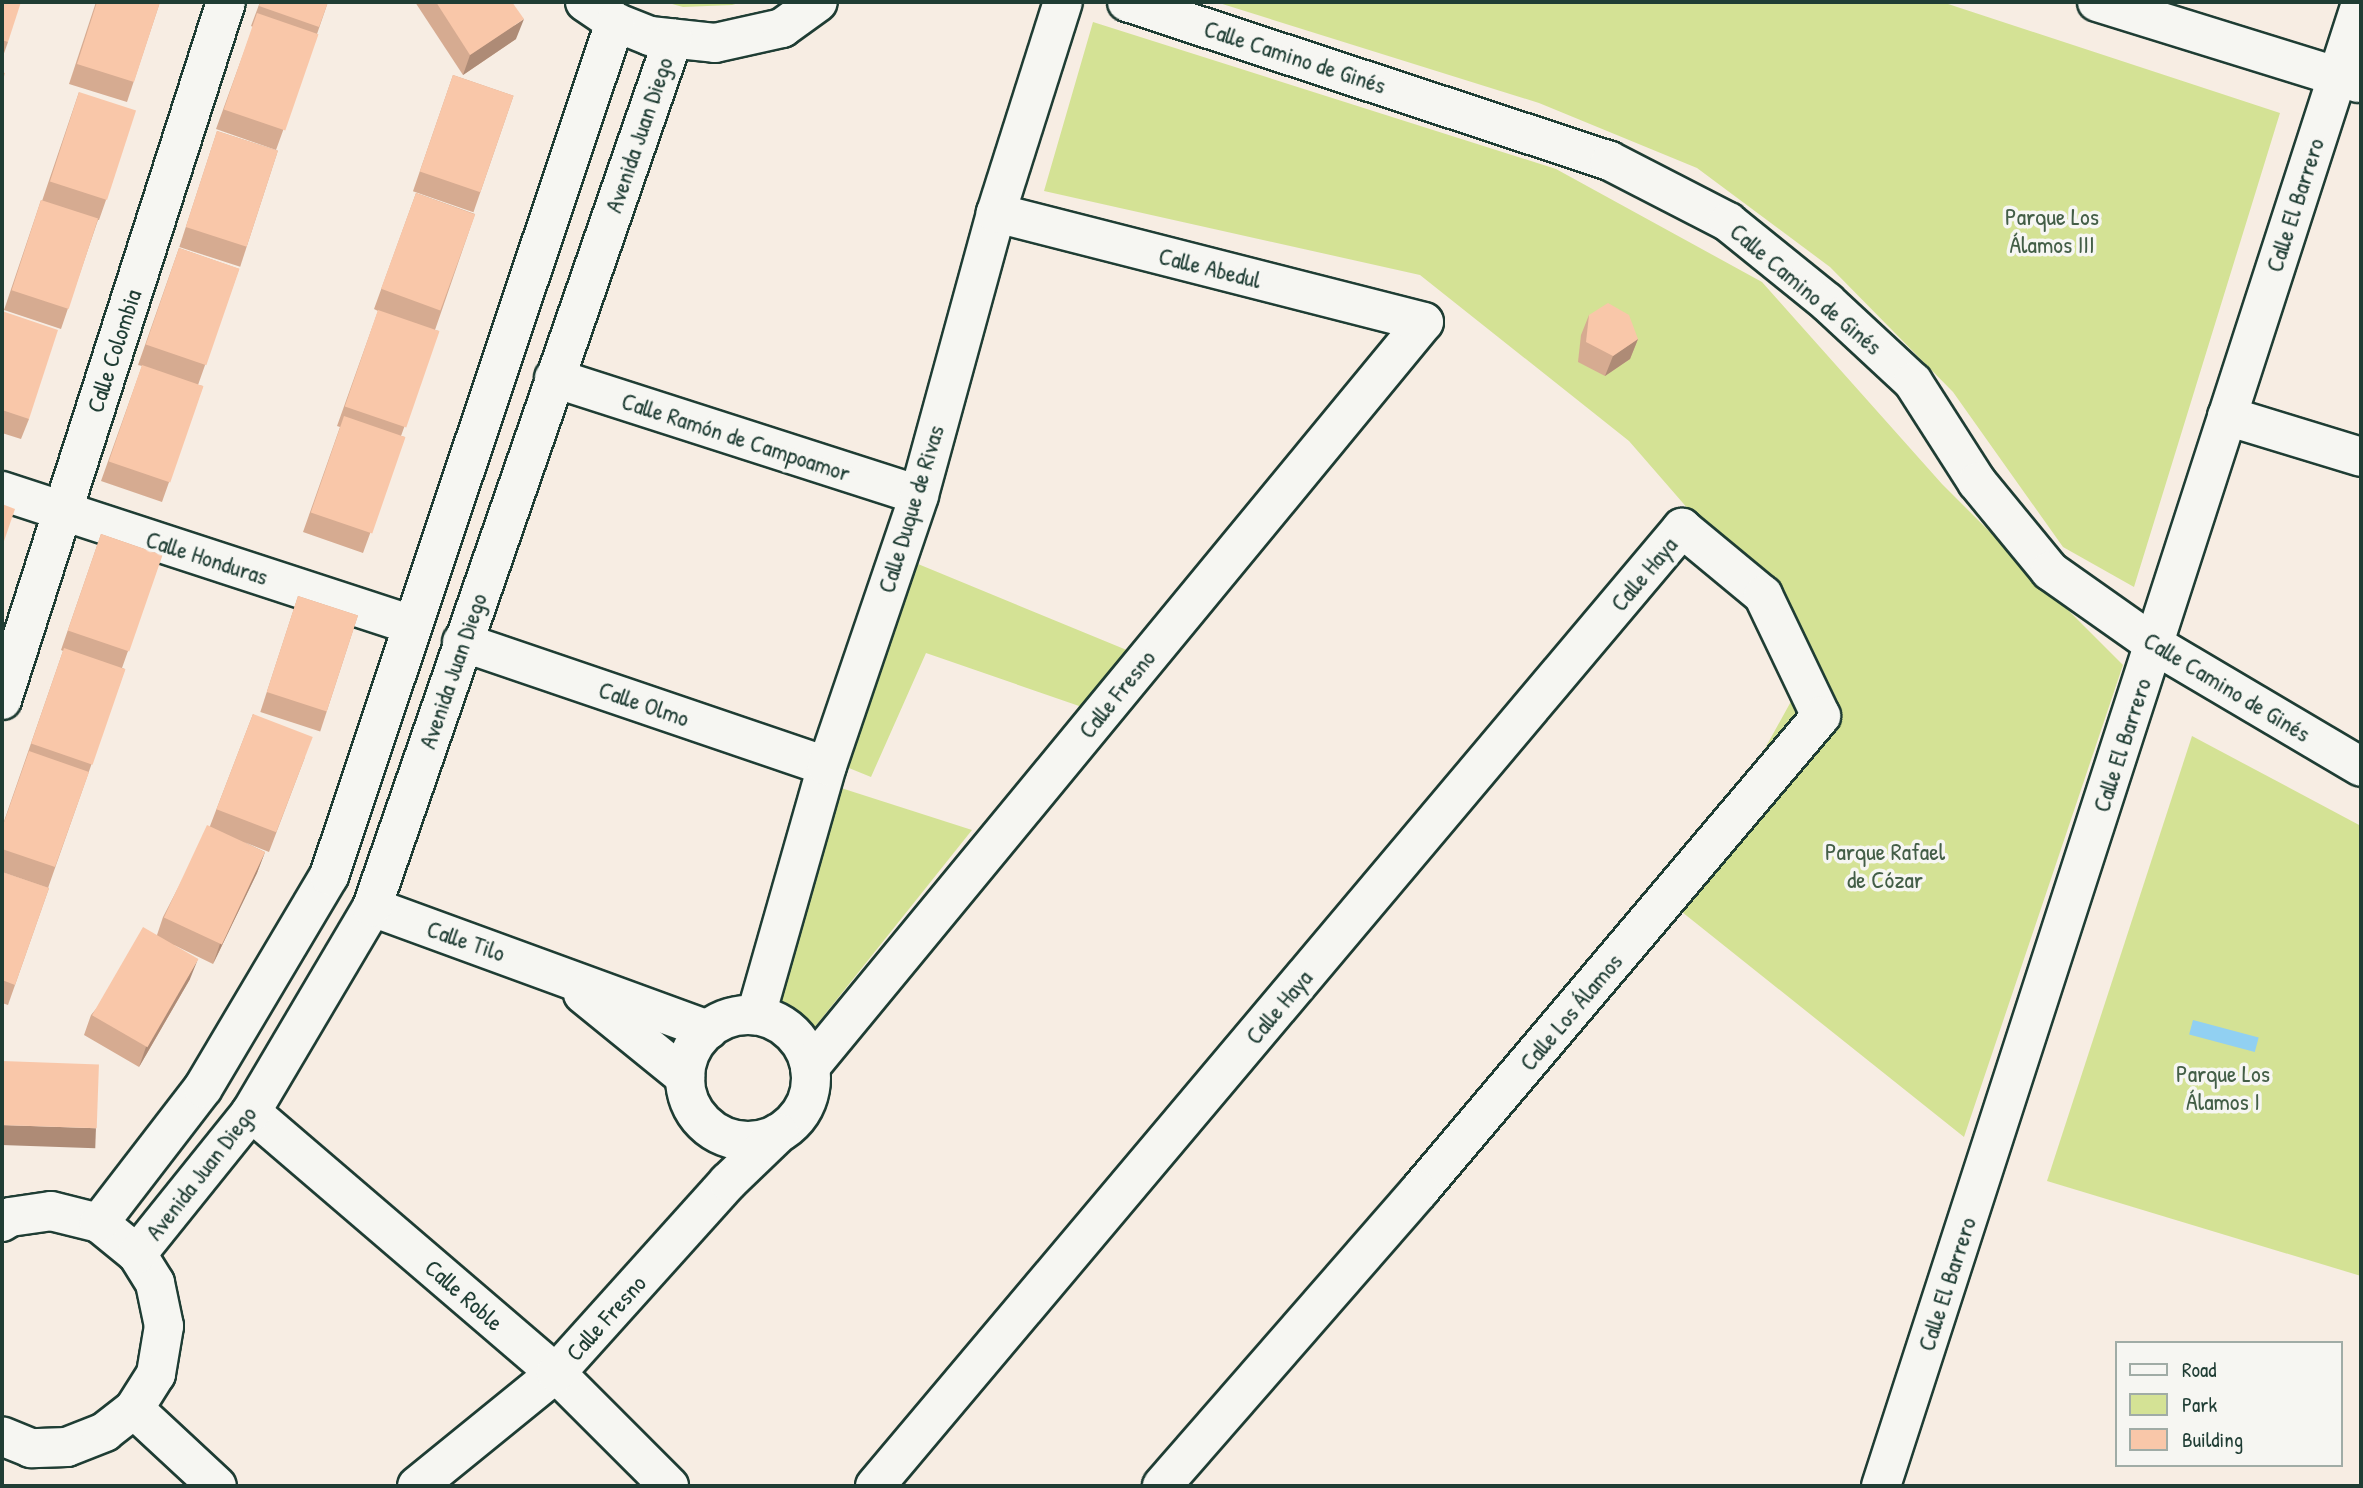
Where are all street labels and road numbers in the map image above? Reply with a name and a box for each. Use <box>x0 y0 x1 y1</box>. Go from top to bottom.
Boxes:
street label: Calle Camino de Ginés <box>1201 14 1389 100</box>
street label: Avenida Juan Diego <box>599 54 679 216</box>
street label: Calle El Barrero <box>2260 134 2330 276</box>
street label: Calle Camino de Ginés <box>1724 217 1888 361</box>
street label: Calle Abedul <box>1156 241 1264 295</box>
street label: Calle Colombia <box>81 286 147 416</box>
street label: Calle Ramón de Campoamor <box>618 386 854 488</box>
street label: Calle Duque de Rivas <box>872 422 950 596</box>
street label: Calle Honduras <box>142 525 272 591</box>
street label: Calle Haya <box>1605 531 1683 617</box>
street label: Avenida Juan Diego <box>413 590 493 752</box>
street label: Calle Camino de Ginés <box>2138 626 2316 748</box>
street label: Calle Fresno <box>1073 644 1161 744</box>
street label: Calle El Barrero <box>2087 674 2157 816</box>
street label: Calle Olmo <box>595 675 693 733</box>
street label: Calle Tilo <box>423 914 509 968</box>
street label: Calle Los Álamos <box>1514 948 1628 1076</box>
street label: Calle Haya <box>1240 964 1318 1050</box>
street label: Avenida Juan Diego <box>140 1100 262 1246</box>
street label: Calle El Barrero <box>1912 1213 1982 1355</box>
street label: Calle Roble <box>419 1253 509 1337</box>
street label: Calle Fresno <box>560 1269 652 1367</box>

